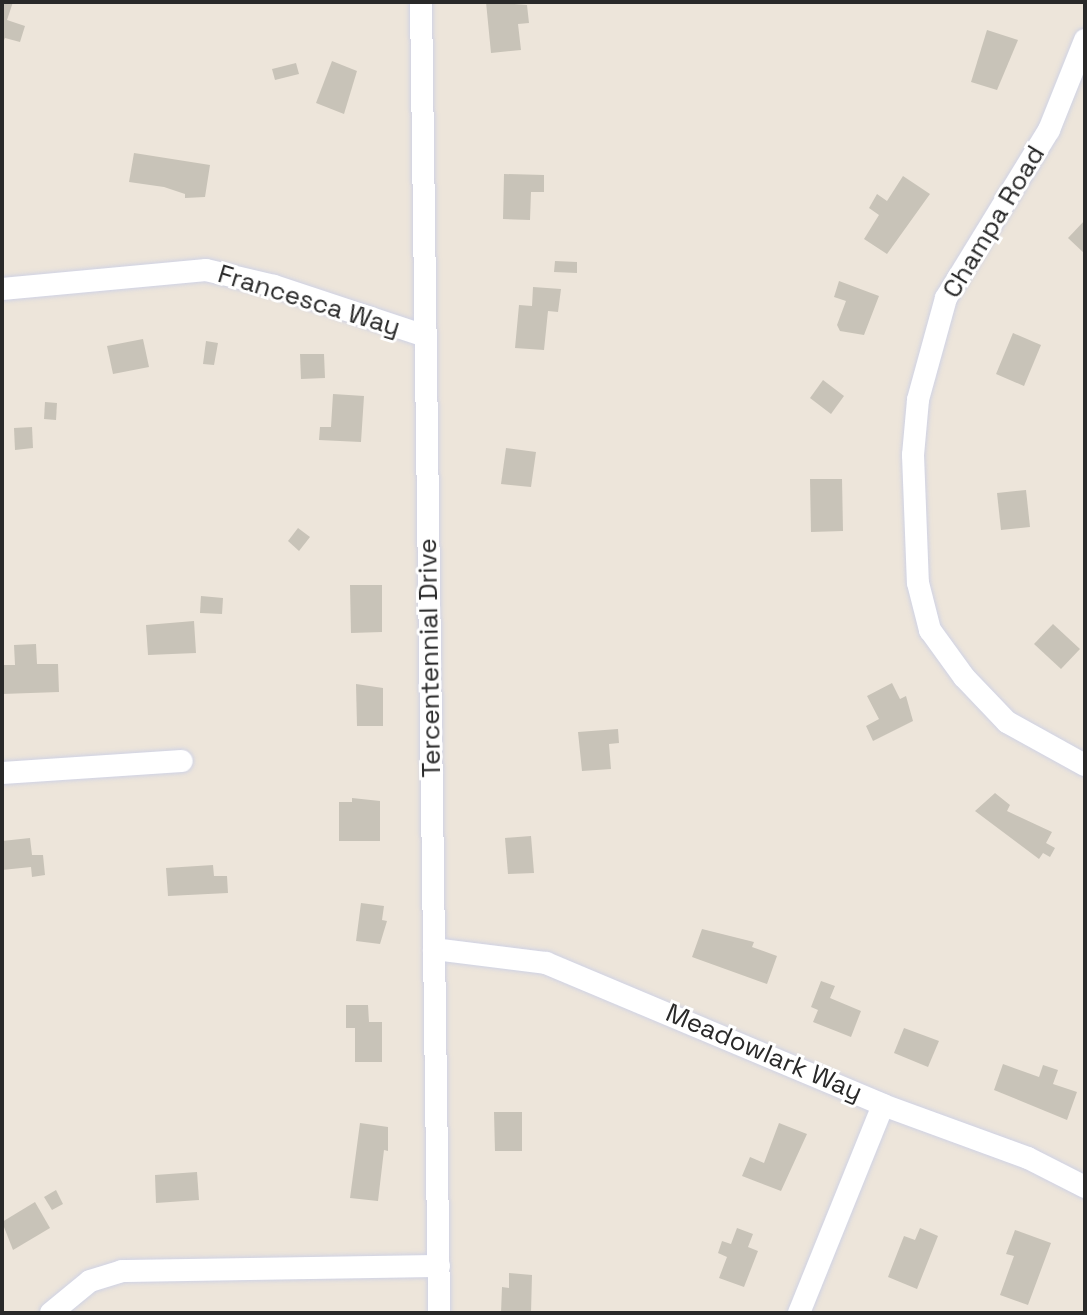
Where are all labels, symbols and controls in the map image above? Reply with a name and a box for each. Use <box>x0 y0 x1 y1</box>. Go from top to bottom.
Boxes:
street label: Champa Road <box>936 140 1052 304</box>
street label: Francesca Way <box>214 258 404 344</box>
street label: Tercentennial Drive <box>412 538 448 778</box>
street label: Meadowlark Way <box>661 997 867 1109</box>

